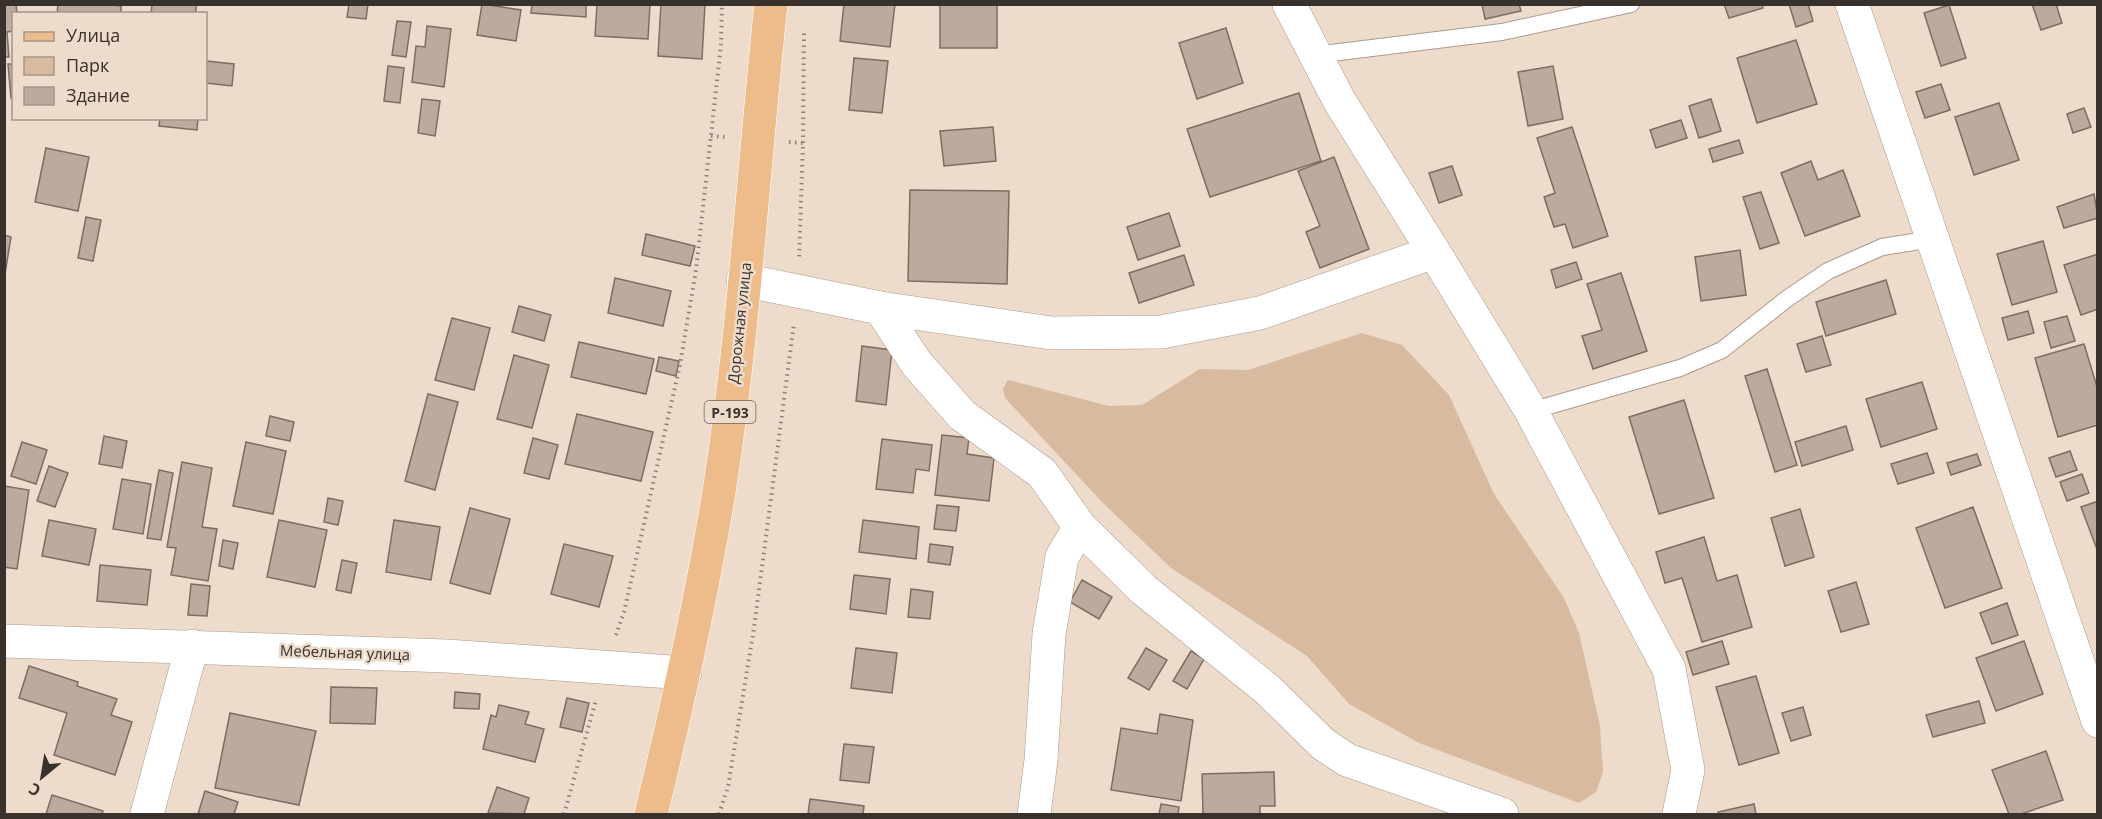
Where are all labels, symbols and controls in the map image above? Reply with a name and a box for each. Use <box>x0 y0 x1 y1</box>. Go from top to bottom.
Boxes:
legend <box>12 12 207 120</box>
text: Улица <box>66 23 120 47</box>
text: Парк <box>66 53 110 77</box>
text: Здание <box>66 83 130 107</box>
street label: Дорожная улица <box>723 261 755 385</box>
road number: Р-193 <box>704 401 756 423</box>
street label: Мебельная улица <box>280 640 410 664</box>
north arrow <box>12 747 72 807</box>
text: С <box>25 778 44 802</box>

